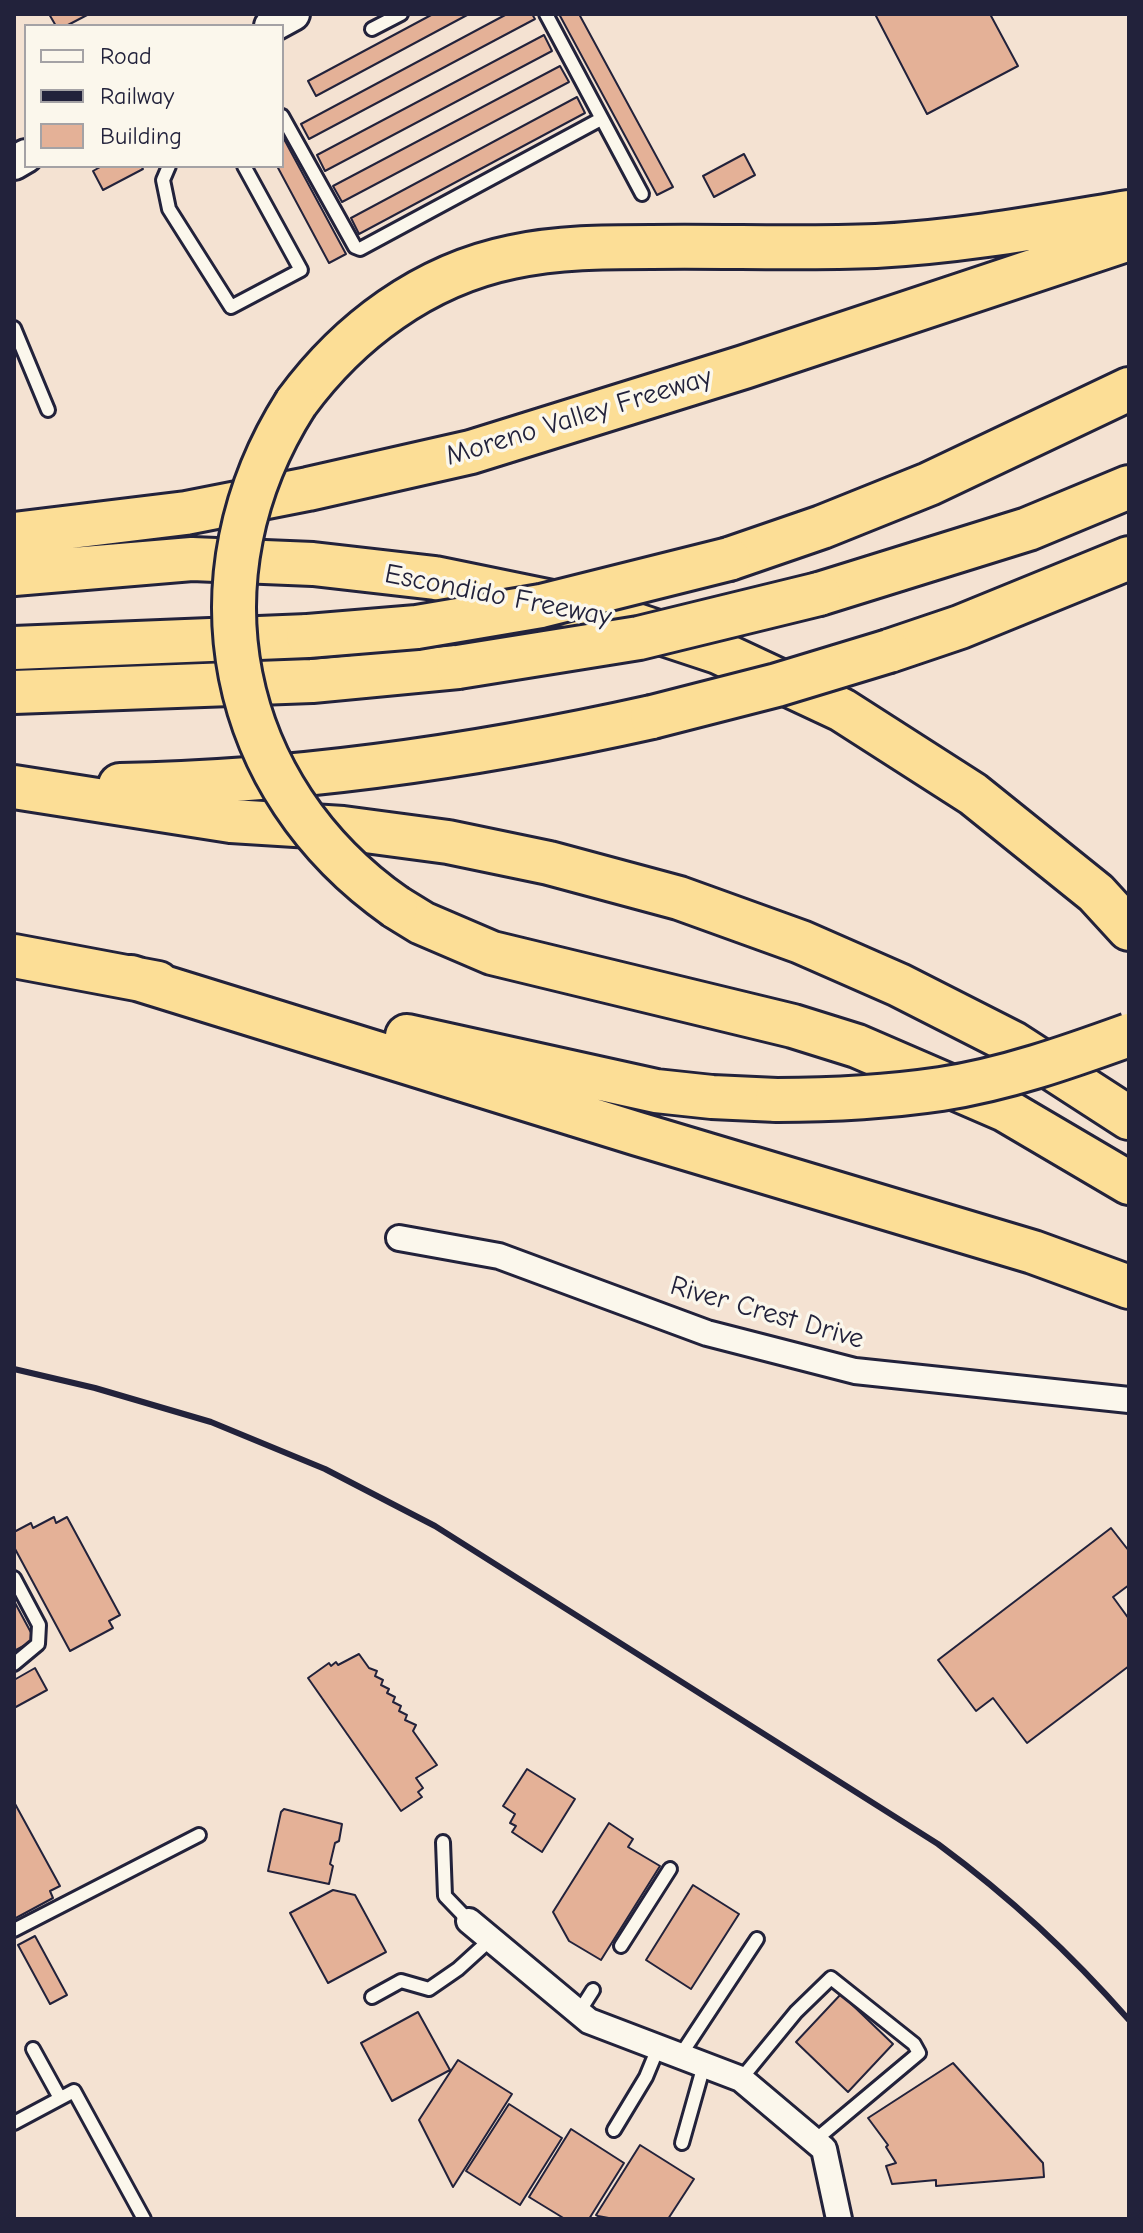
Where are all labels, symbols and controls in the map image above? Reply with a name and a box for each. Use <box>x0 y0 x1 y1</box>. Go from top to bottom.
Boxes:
legend <box>24 24 284 168</box>
text: Road <box>100 42 152 70</box>
text: Railway <box>100 82 174 110</box>
text: Building <box>100 122 182 150</box>
street label: Moreno Valley Freeway <box>442 361 716 473</box>
street label: Escondido Freeway <box>382 558 614 634</box>
street label: River Crest Drive <box>666 1269 868 1357</box>

